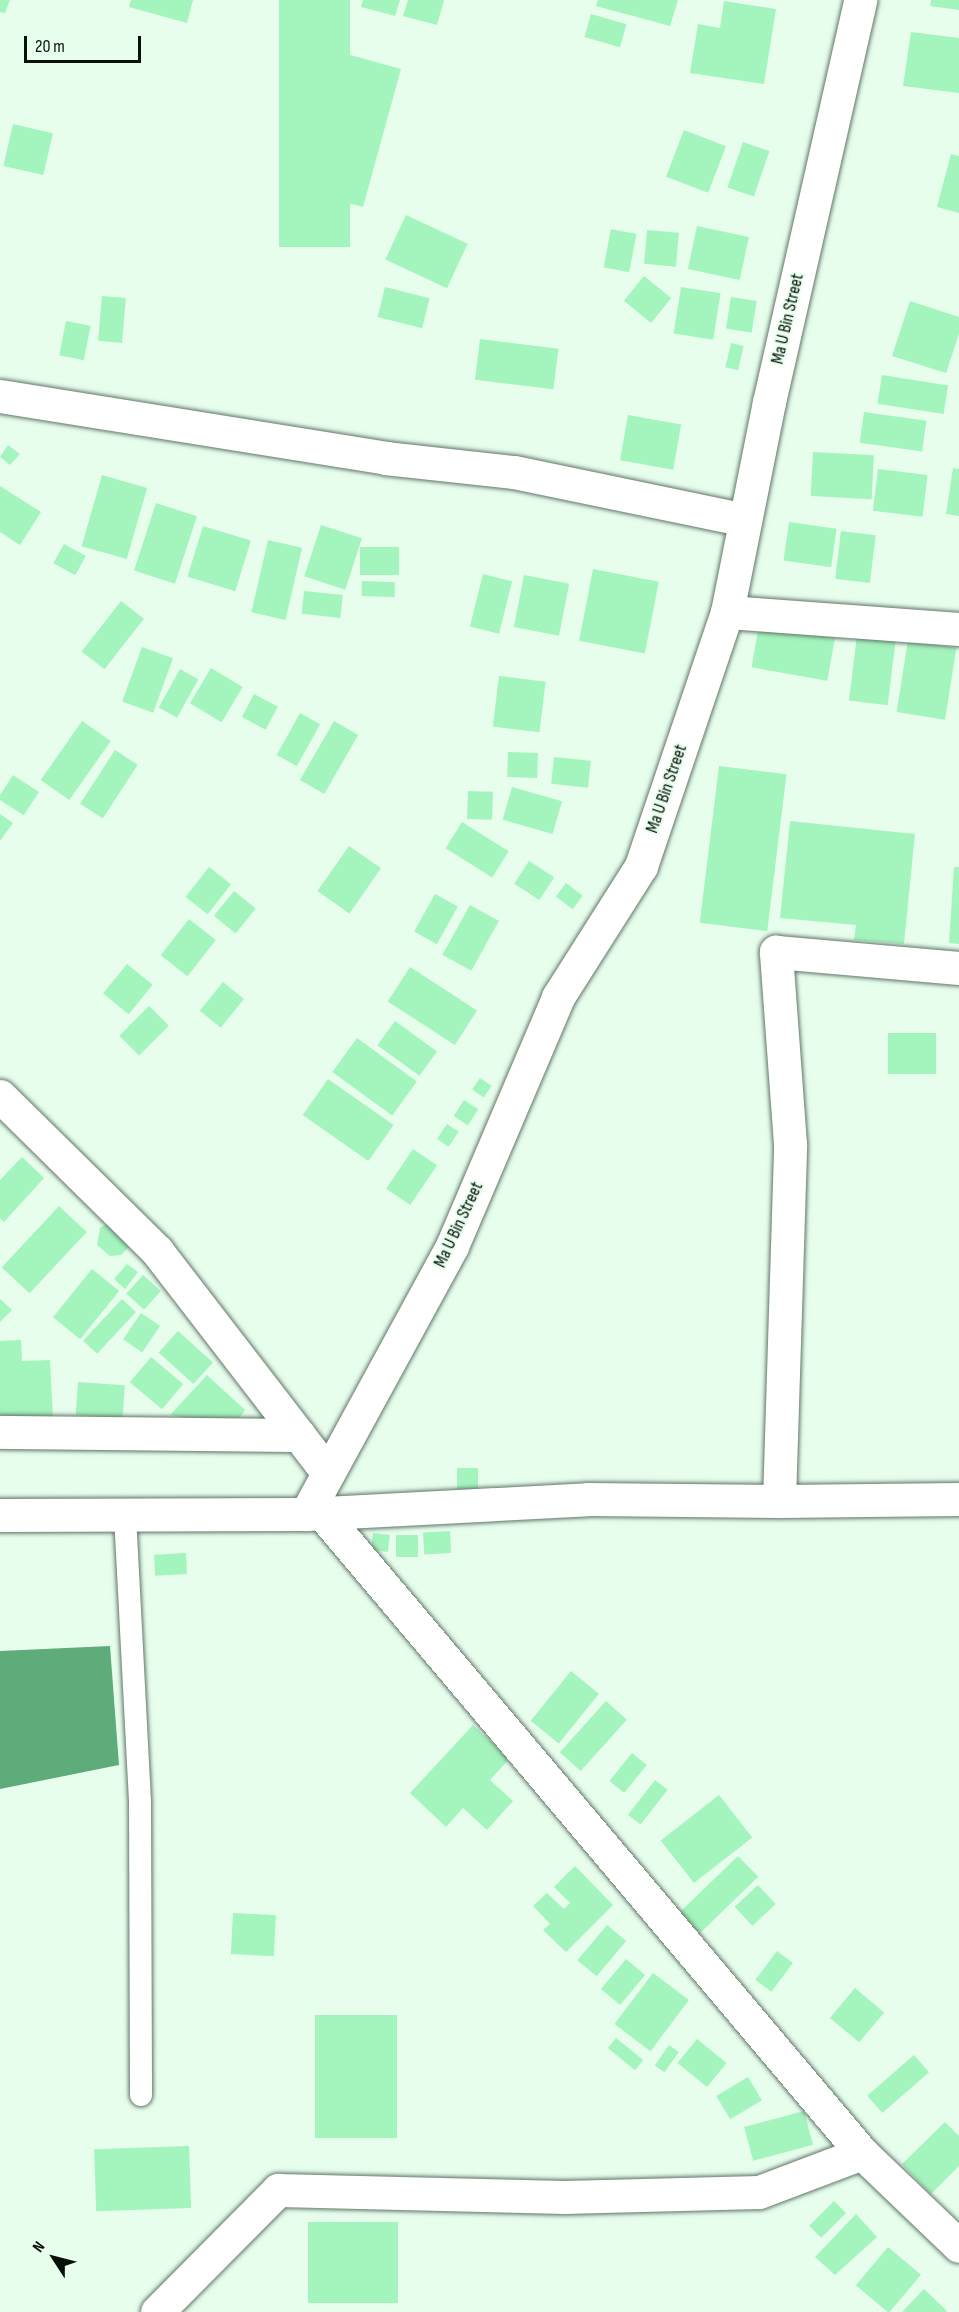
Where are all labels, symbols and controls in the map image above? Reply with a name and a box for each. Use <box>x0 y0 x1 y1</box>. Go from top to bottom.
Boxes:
scale bar <box>27 24 144 62</box>
text: 20 m <box>35 36 65 57</box>
street label: Ma U Bin Street <box>767 272 809 366</box>
street label: Ma U Bin Street <box>642 742 692 836</box>
street label: Ma U Bin Street <box>430 1179 488 1271</box>
north arrow <box>24 2228 84 2288</box>
text: N <box>29 2238 49 2256</box>

